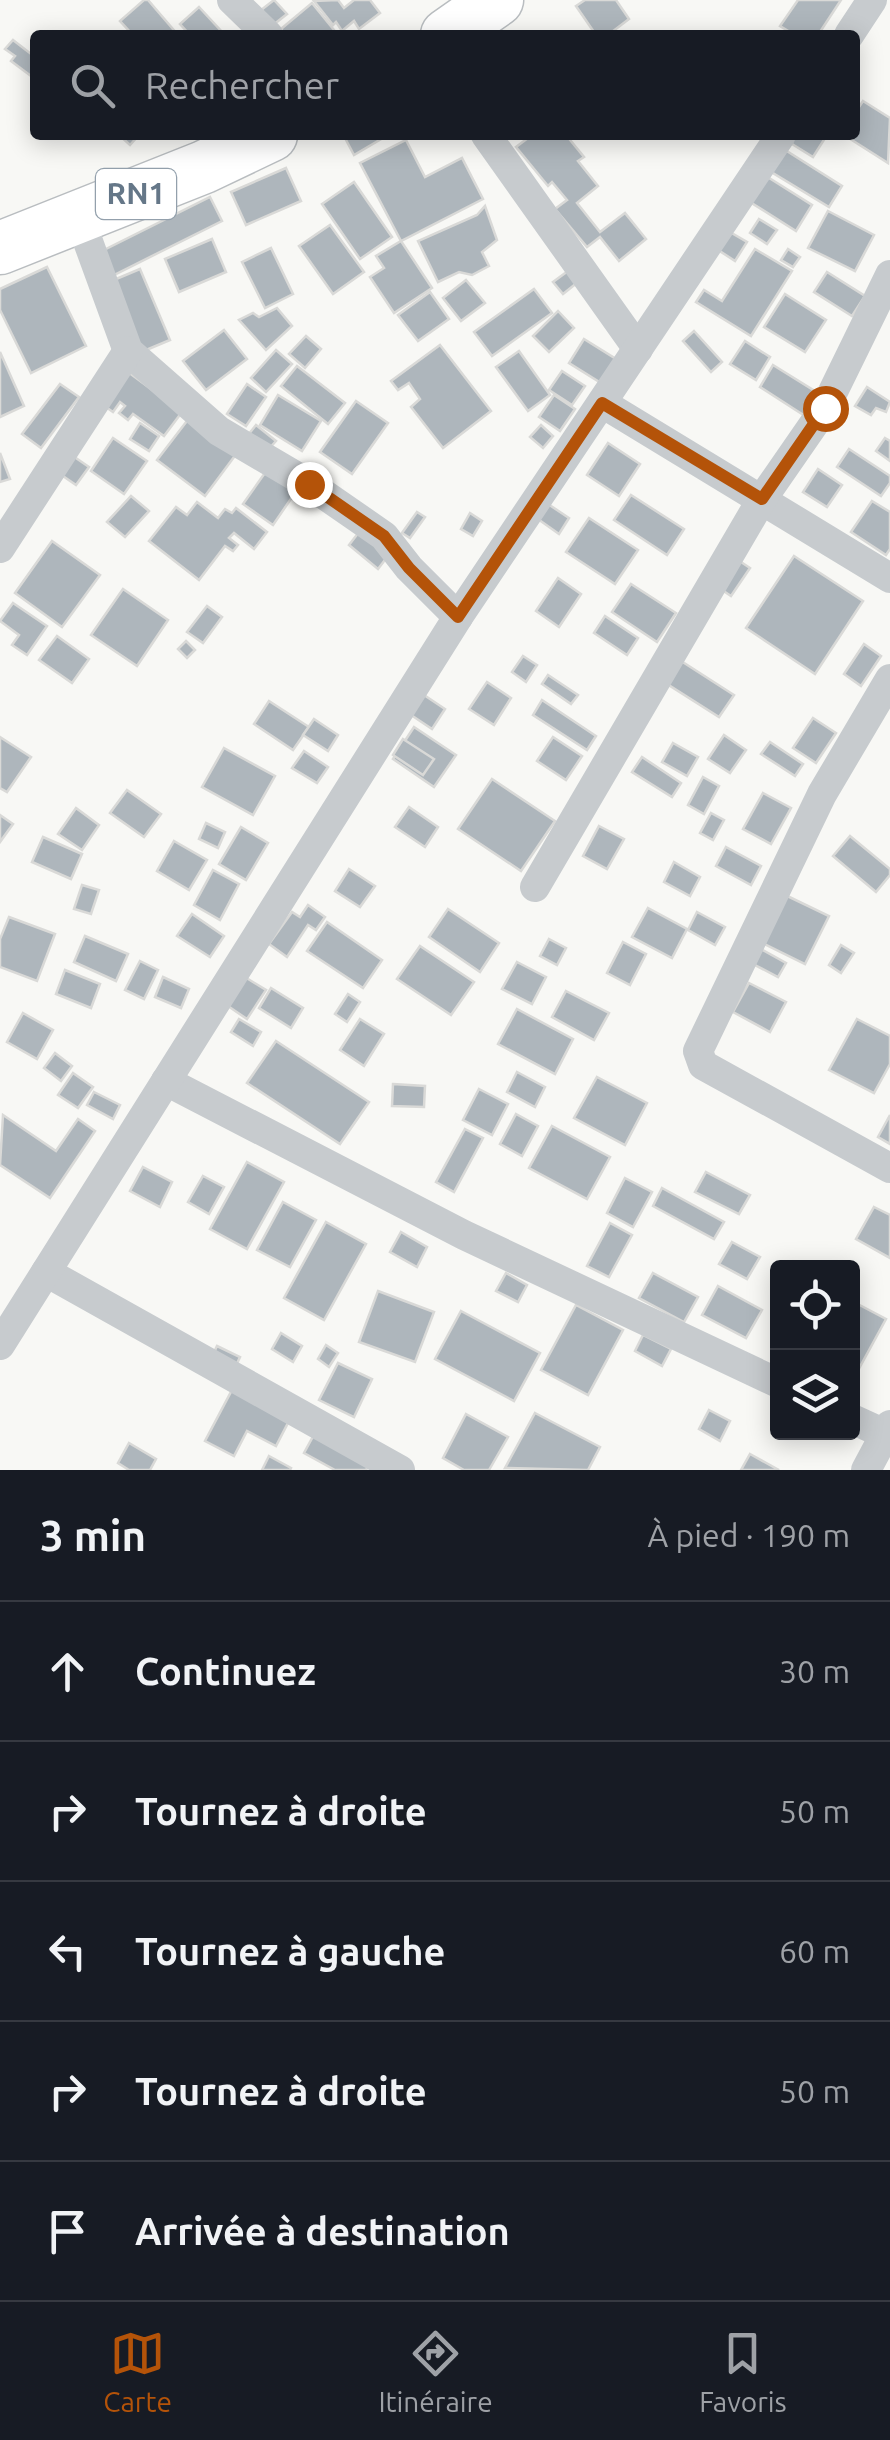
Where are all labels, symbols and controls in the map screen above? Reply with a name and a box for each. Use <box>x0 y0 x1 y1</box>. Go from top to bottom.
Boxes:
search box <box>30 30 860 140</box>
icon: search <box>65 58 120 113</box>
text: Rechercher <box>145 64 339 106</box>
road number: RN1 <box>96 169 176 219</box>
route start <box>803 386 849 432</box>
route end <box>287 462 333 508</box>
map controls <box>770 1260 860 1440</box>
button: locate <box>770 1260 860 1350</box>
button: layers <box>770 1350 860 1440</box>
text: 3 min <box>40 1512 146 1559</box>
text: À pied · 190 m <box>647 1517 850 1553</box>
icon: ahead <box>40 1644 95 1699</box>
text: Continuez <box>135 1650 316 1692</box>
text: 30 m <box>779 1653 850 1689</box>
icon: right <box>40 1784 95 1839</box>
text: Tournez à droite <box>135 1790 427 1832</box>
text: 50 m <box>779 1793 850 1829</box>
icon: left <box>40 1924 95 1979</box>
text: Tournez à gauche <box>135 1930 445 1972</box>
text: 60 m <box>779 1933 850 1969</box>
icon: right <box>40 2064 95 2119</box>
text: Tournez à droite <box>135 2070 427 2112</box>
text: 50 m <box>779 2073 850 2109</box>
icon: arrive <box>40 2204 95 2259</box>
text: Arrivée à destination <box>135 2210 510 2252</box>
tab: Carte <box>103 2326 172 2417</box>
tab: Itinéraire <box>378 2326 493 2417</box>
tab: Favoris <box>699 2326 787 2417</box>

